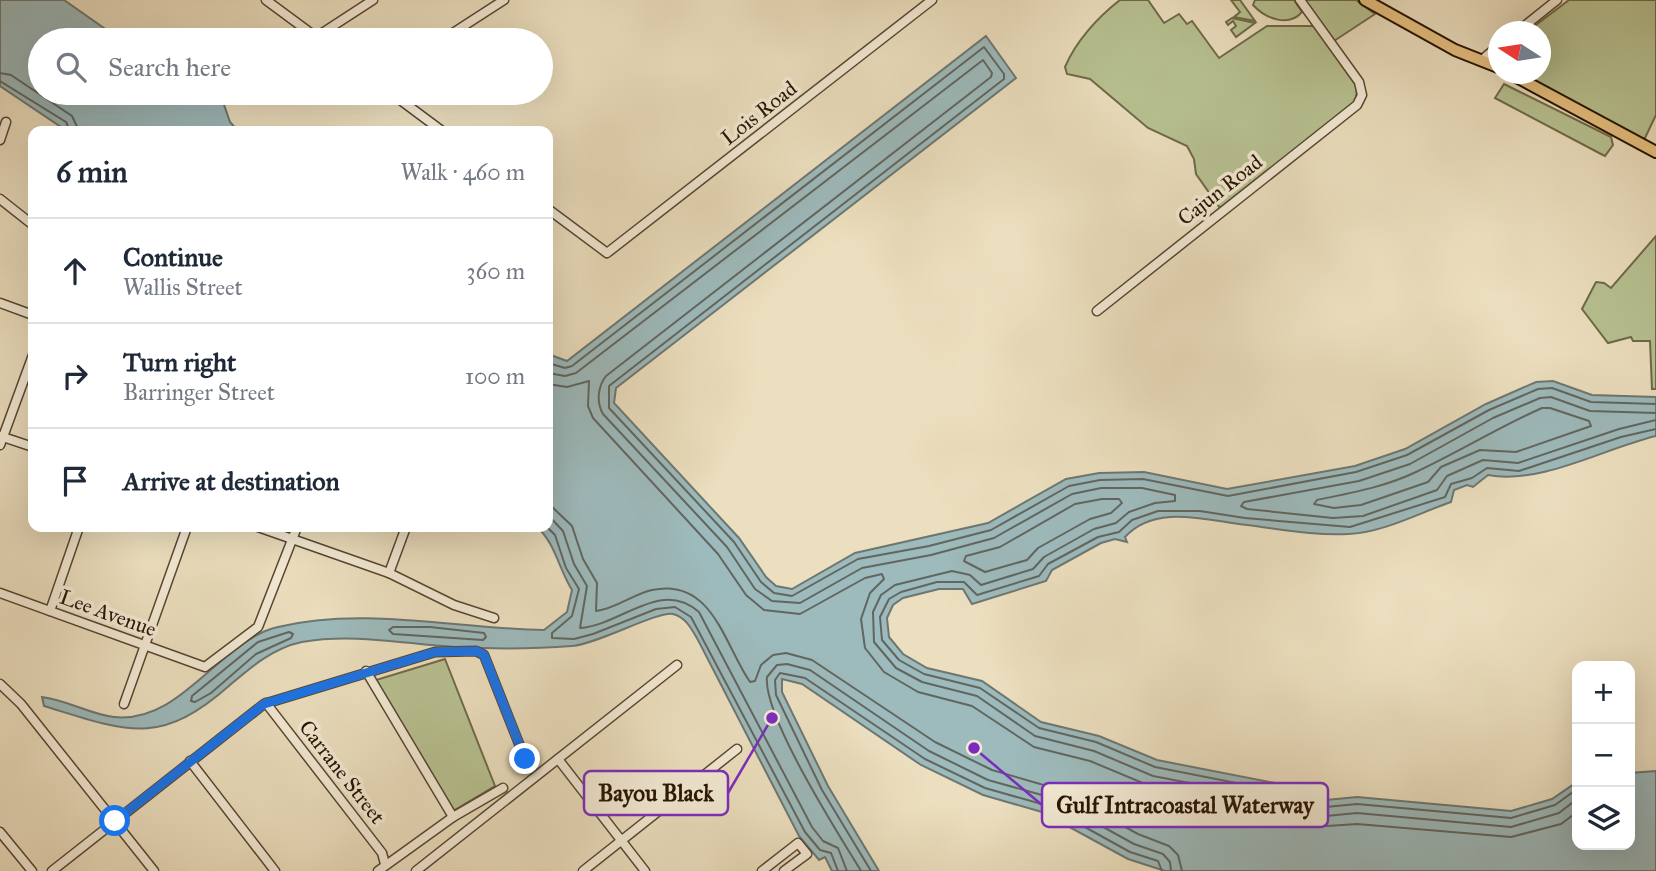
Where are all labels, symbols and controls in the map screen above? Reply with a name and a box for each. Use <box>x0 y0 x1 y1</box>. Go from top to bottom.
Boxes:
north arrow <box>1488 21 1551 84</box>
search box <box>28 28 553 105</box>
icon: search <box>52 48 90 86</box>
text: Search here <box>108 51 231 83</box>
street label: Lois Road <box>716 75 802 151</box>
street label: Cajun Road <box>1173 149 1268 231</box>
text: 6 min <box>56 154 128 190</box>
text: Walk · 460 m <box>400 158 525 186</box>
text: Continue <box>123 241 223 273</box>
icon: ahead <box>56 252 94 290</box>
text: 360 m <box>466 257 525 285</box>
text: Wallis Street <box>123 273 243 301</box>
text: Turn right <box>123 346 236 378</box>
icon: right <box>56 357 94 395</box>
text: 100 m <box>465 362 525 390</box>
text: Barringer Street <box>123 378 275 406</box>
icon: arrive <box>56 462 94 500</box>
text: Arrive at destination <box>123 465 340 497</box>
street label: Lee Avenue <box>56 584 160 643</box>
map controls <box>1572 661 1635 850</box>
button: + <box>1572 661 1635 724</box>
street label: Carrane Street <box>293 715 391 830</box>
button: − <box>1572 724 1635 787</box>
route end <box>509 743 540 774</box>
callout: Bayou Black <box>584 771 728 815</box>
text: Bayou Black <box>598 779 715 808</box>
callout: Gulf Intracoastal Waterway <box>1042 783 1328 827</box>
button: layers <box>1572 787 1635 850</box>
text: Gulf Intracoastal Waterway <box>1056 791 1315 820</box>
route start <box>99 805 130 836</box>

